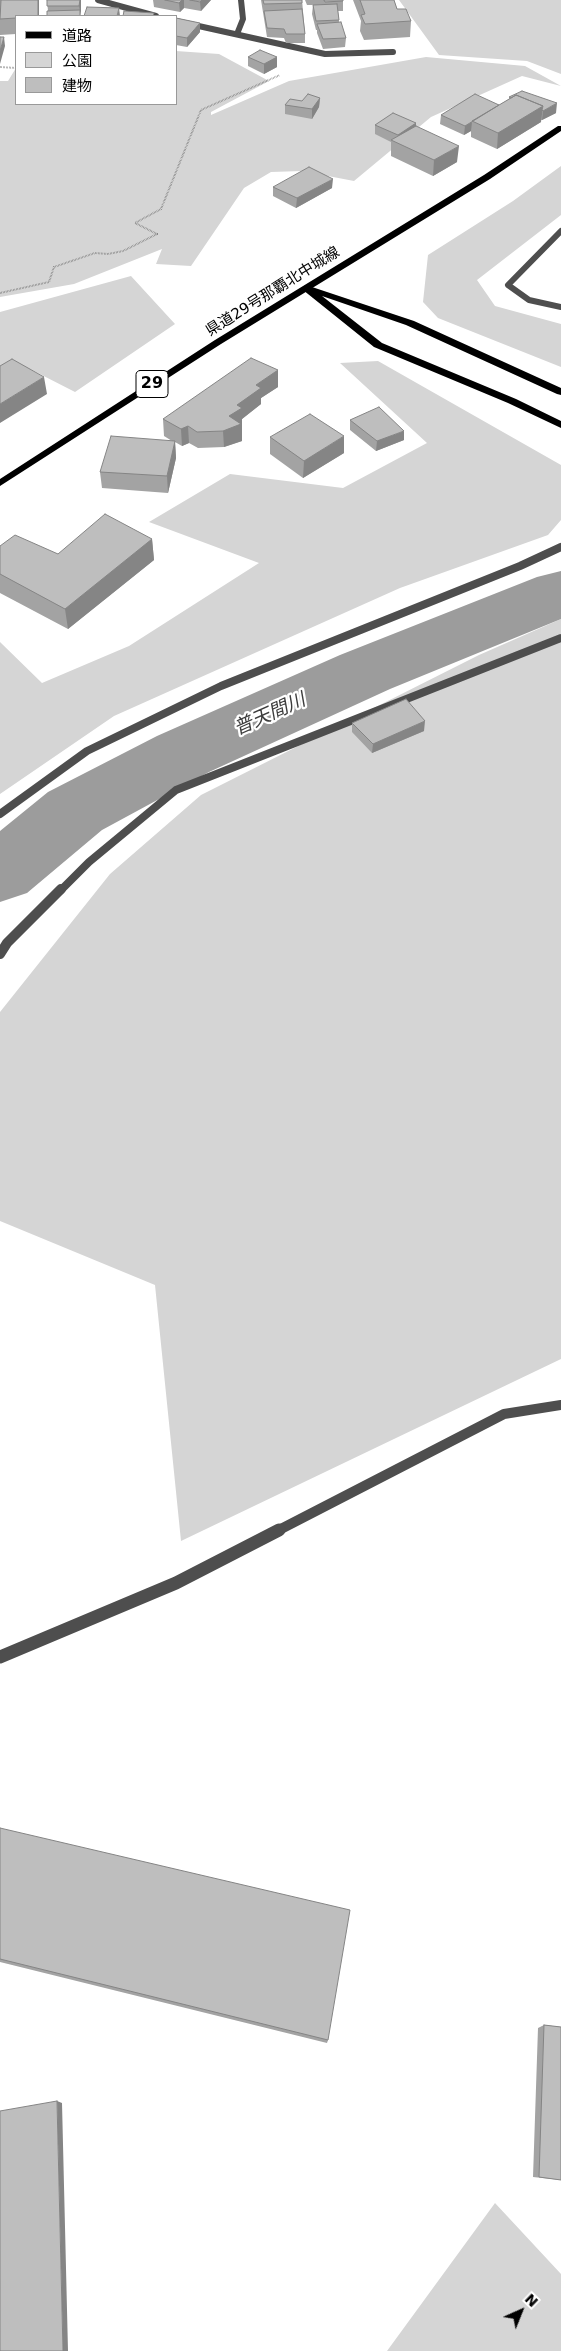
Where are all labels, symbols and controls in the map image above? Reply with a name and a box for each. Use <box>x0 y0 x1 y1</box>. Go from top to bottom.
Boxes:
legend <box>15 15 178 105</box>
text: 道路 <box>62 27 92 45</box>
text: 公園 <box>62 52 92 70</box>
text: 建物 <box>62 77 92 95</box>
street label: 県道29号那覇北中城線 <box>203 244 343 340</box>
road number: 29 <box>136 370 168 398</box>
water label: 普天間川 <box>231 689 309 741</box>
north arrow <box>496 2286 546 2336</box>
text: N <box>522 2290 541 2310</box>

